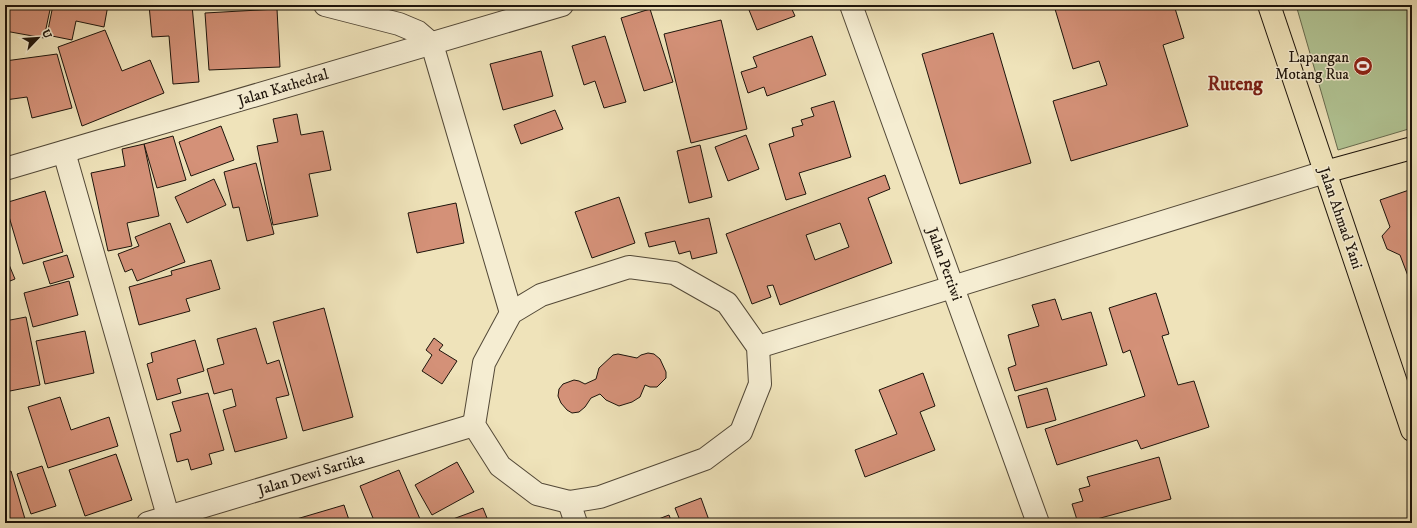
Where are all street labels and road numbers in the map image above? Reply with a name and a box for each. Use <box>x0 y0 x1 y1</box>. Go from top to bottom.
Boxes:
street label: Jalan Kathedral <box>234 65 331 111</box>
street label: Jalan Ahmad Yani <box>1314 163 1367 272</box>
street label: Jalan Pertiwi <box>922 223 967 303</box>
street label: Jalan Dewi Sartika <box>254 449 367 500</box>

